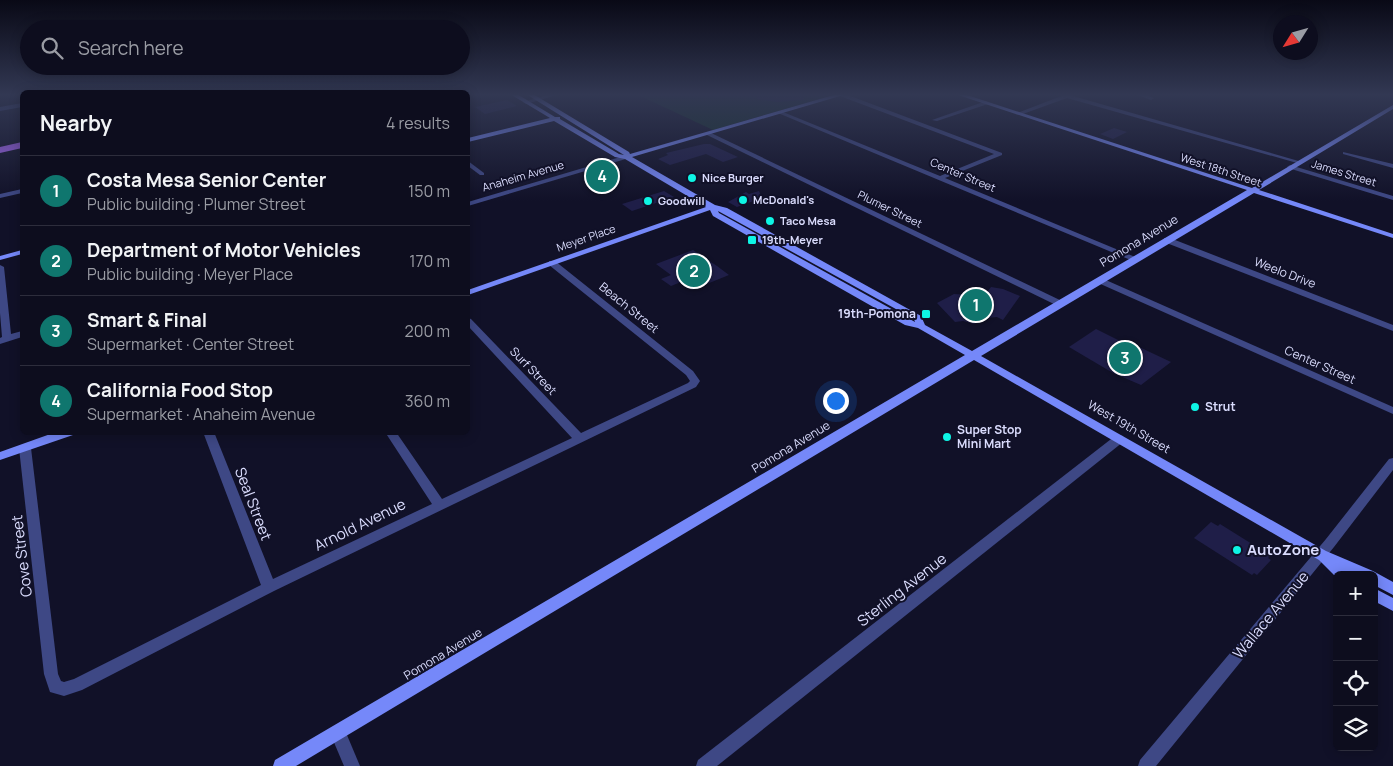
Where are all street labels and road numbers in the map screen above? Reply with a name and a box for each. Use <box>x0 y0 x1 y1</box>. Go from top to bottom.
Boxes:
street label: West 18th Street <box>1179 149 1264 190</box>
street label: Center Street <box>928 154 998 195</box>
street label: James Street <box>1310 156 1378 190</box>
street label: Anaheim Avenue <box>480 157 566 194</box>
street label: Plumer Street <box>855 186 925 231</box>
street label: Pomona Avenue <box>1096 210 1181 271</box>
street label: Meyer Place <box>554 220 618 255</box>
street label: Weelo Drive <box>1252 253 1319 292</box>
street label: Beach Street <box>596 278 663 337</box>
street label: Center Street <box>1282 341 1359 388</box>
street label: Surf Street <box>506 343 561 399</box>
street label: West 19th Street <box>1085 396 1174 457</box>
street label: Pomona Avenue <box>748 416 833 477</box>
street label: Seal Street <box>230 464 277 543</box>
street label: Arnold Avenue <box>311 493 409 556</box>
street label: Cove Street <box>6 514 37 598</box>
street label: Sterling Avenue <box>853 548 951 631</box>
street label: Wallace Avenue <box>1228 566 1314 663</box>
street label: Pomona Avenue <box>400 623 485 684</box>

